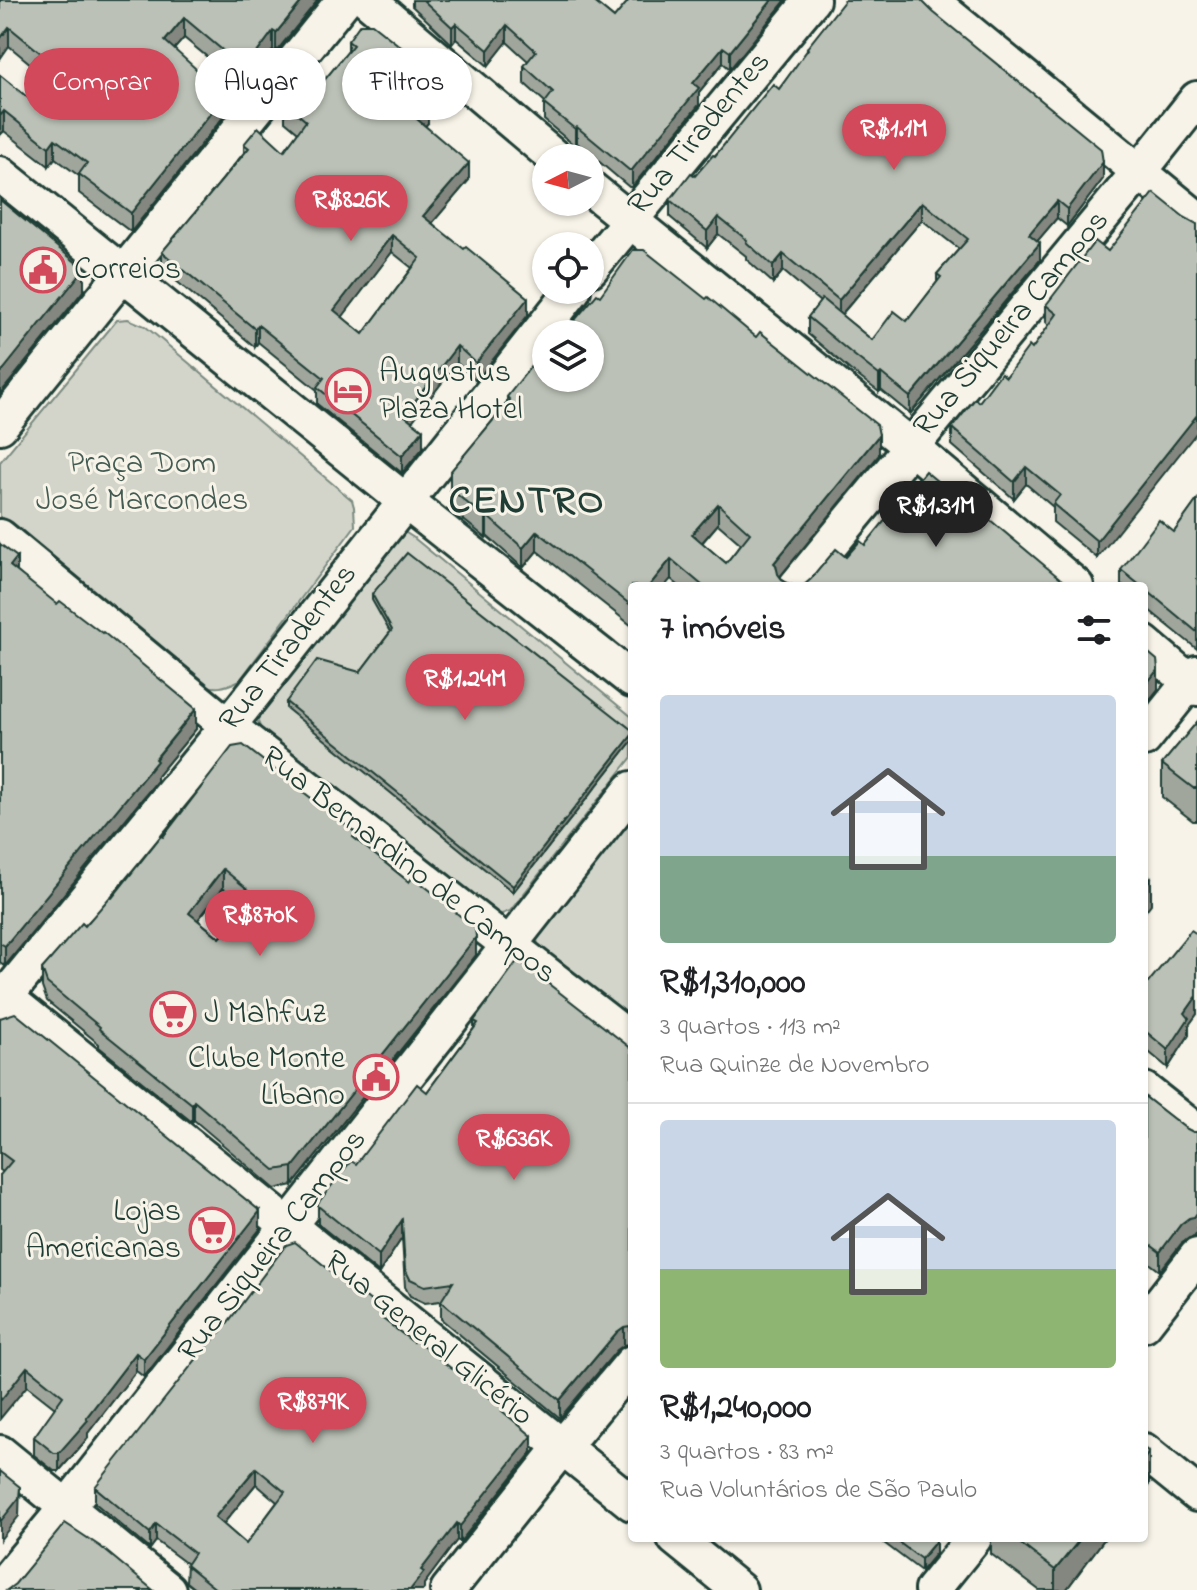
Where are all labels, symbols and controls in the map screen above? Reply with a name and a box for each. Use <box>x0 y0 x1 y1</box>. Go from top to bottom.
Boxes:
street label: Rua Tiradentes <box>617 42 783 226</box>
chip: Comprar <box>24 48 179 120</box>
chip: Alugar <box>195 48 326 120</box>
chip: Filtros <box>342 48 472 120</box>
pin: R$1.1M <box>829 104 959 172</box>
text: R$1.1M <box>860 111 928 149</box>
north arrow <box>532 144 604 216</box>
map controls <box>532 144 604 392</box>
pin: R$826K <box>286 175 416 243</box>
text: R$826K <box>313 182 389 220</box>
street label: Rua Siqueira Campos <box>903 200 1121 448</box>
button: locate <box>532 232 604 304</box>
public building icon: Correios <box>19 246 67 294</box>
place label: Correios <box>74 247 181 294</box>
button: layers <box>532 320 604 392</box>
place label: Augustus Plaza Hotel <box>379 350 523 434</box>
hotel icon: Augustus Plaza Hotel <box>324 367 372 415</box>
park label: Praça Dom José Marcondes <box>36 441 248 525</box>
district label: CENTRO <box>449 473 605 532</box>
pin: R$1.31M <box>862 481 1010 549</box>
text: R$1.31M <box>897 488 975 526</box>
street label: Rua Tiradentes <box>208 554 370 742</box>
text: 7 imóveis <box>660 605 786 655</box>
icon: filters <box>1072 608 1116 652</box>
pin: R$1.24M <box>391 654 539 722</box>
text: R$1.24M <box>423 661 507 699</box>
street label: Rua Bernardino de Campos <box>250 735 566 997</box>
icon: home <box>816 747 960 891</box>
pin: R$870K <box>195 890 325 958</box>
text: R$870K <box>223 897 297 935</box>
text: R$1,310,000 <box>660 959 806 1009</box>
supermarket icon: J Mahfuz <box>149 990 197 1038</box>
place label: J Mahfuz <box>204 991 327 1038</box>
text: 3 quartos · 113 m² <box>660 1009 841 1047</box>
place label: Clube Monte Líbano <box>188 1036 346 1120</box>
text: Rua Quinze de Novembro <box>660 1047 930 1085</box>
public building icon: Clube Monte Líbano <box>352 1053 400 1101</box>
pin: R$636K <box>449 1114 579 1182</box>
street label: Rua Siqueira Campos <box>167 1120 379 1372</box>
text: R$636K <box>476 1121 552 1159</box>
icon: home <box>816 1172 960 1316</box>
place label: Lojas Americanas <box>26 1189 181 1273</box>
supermarket icon: Lojas Americanas <box>188 1206 236 1254</box>
street label: Rua General Glicério <box>313 1239 543 1439</box>
pin: R$879K <box>248 1377 378 1445</box>
text: R$879K <box>277 1384 349 1422</box>
text: R$1,240,000 <box>660 1384 812 1434</box>
text: 3 quartos · 83 m² <box>660 1434 834 1472</box>
text: Rua Voluntários de São Paulo <box>660 1472 977 1510</box>

